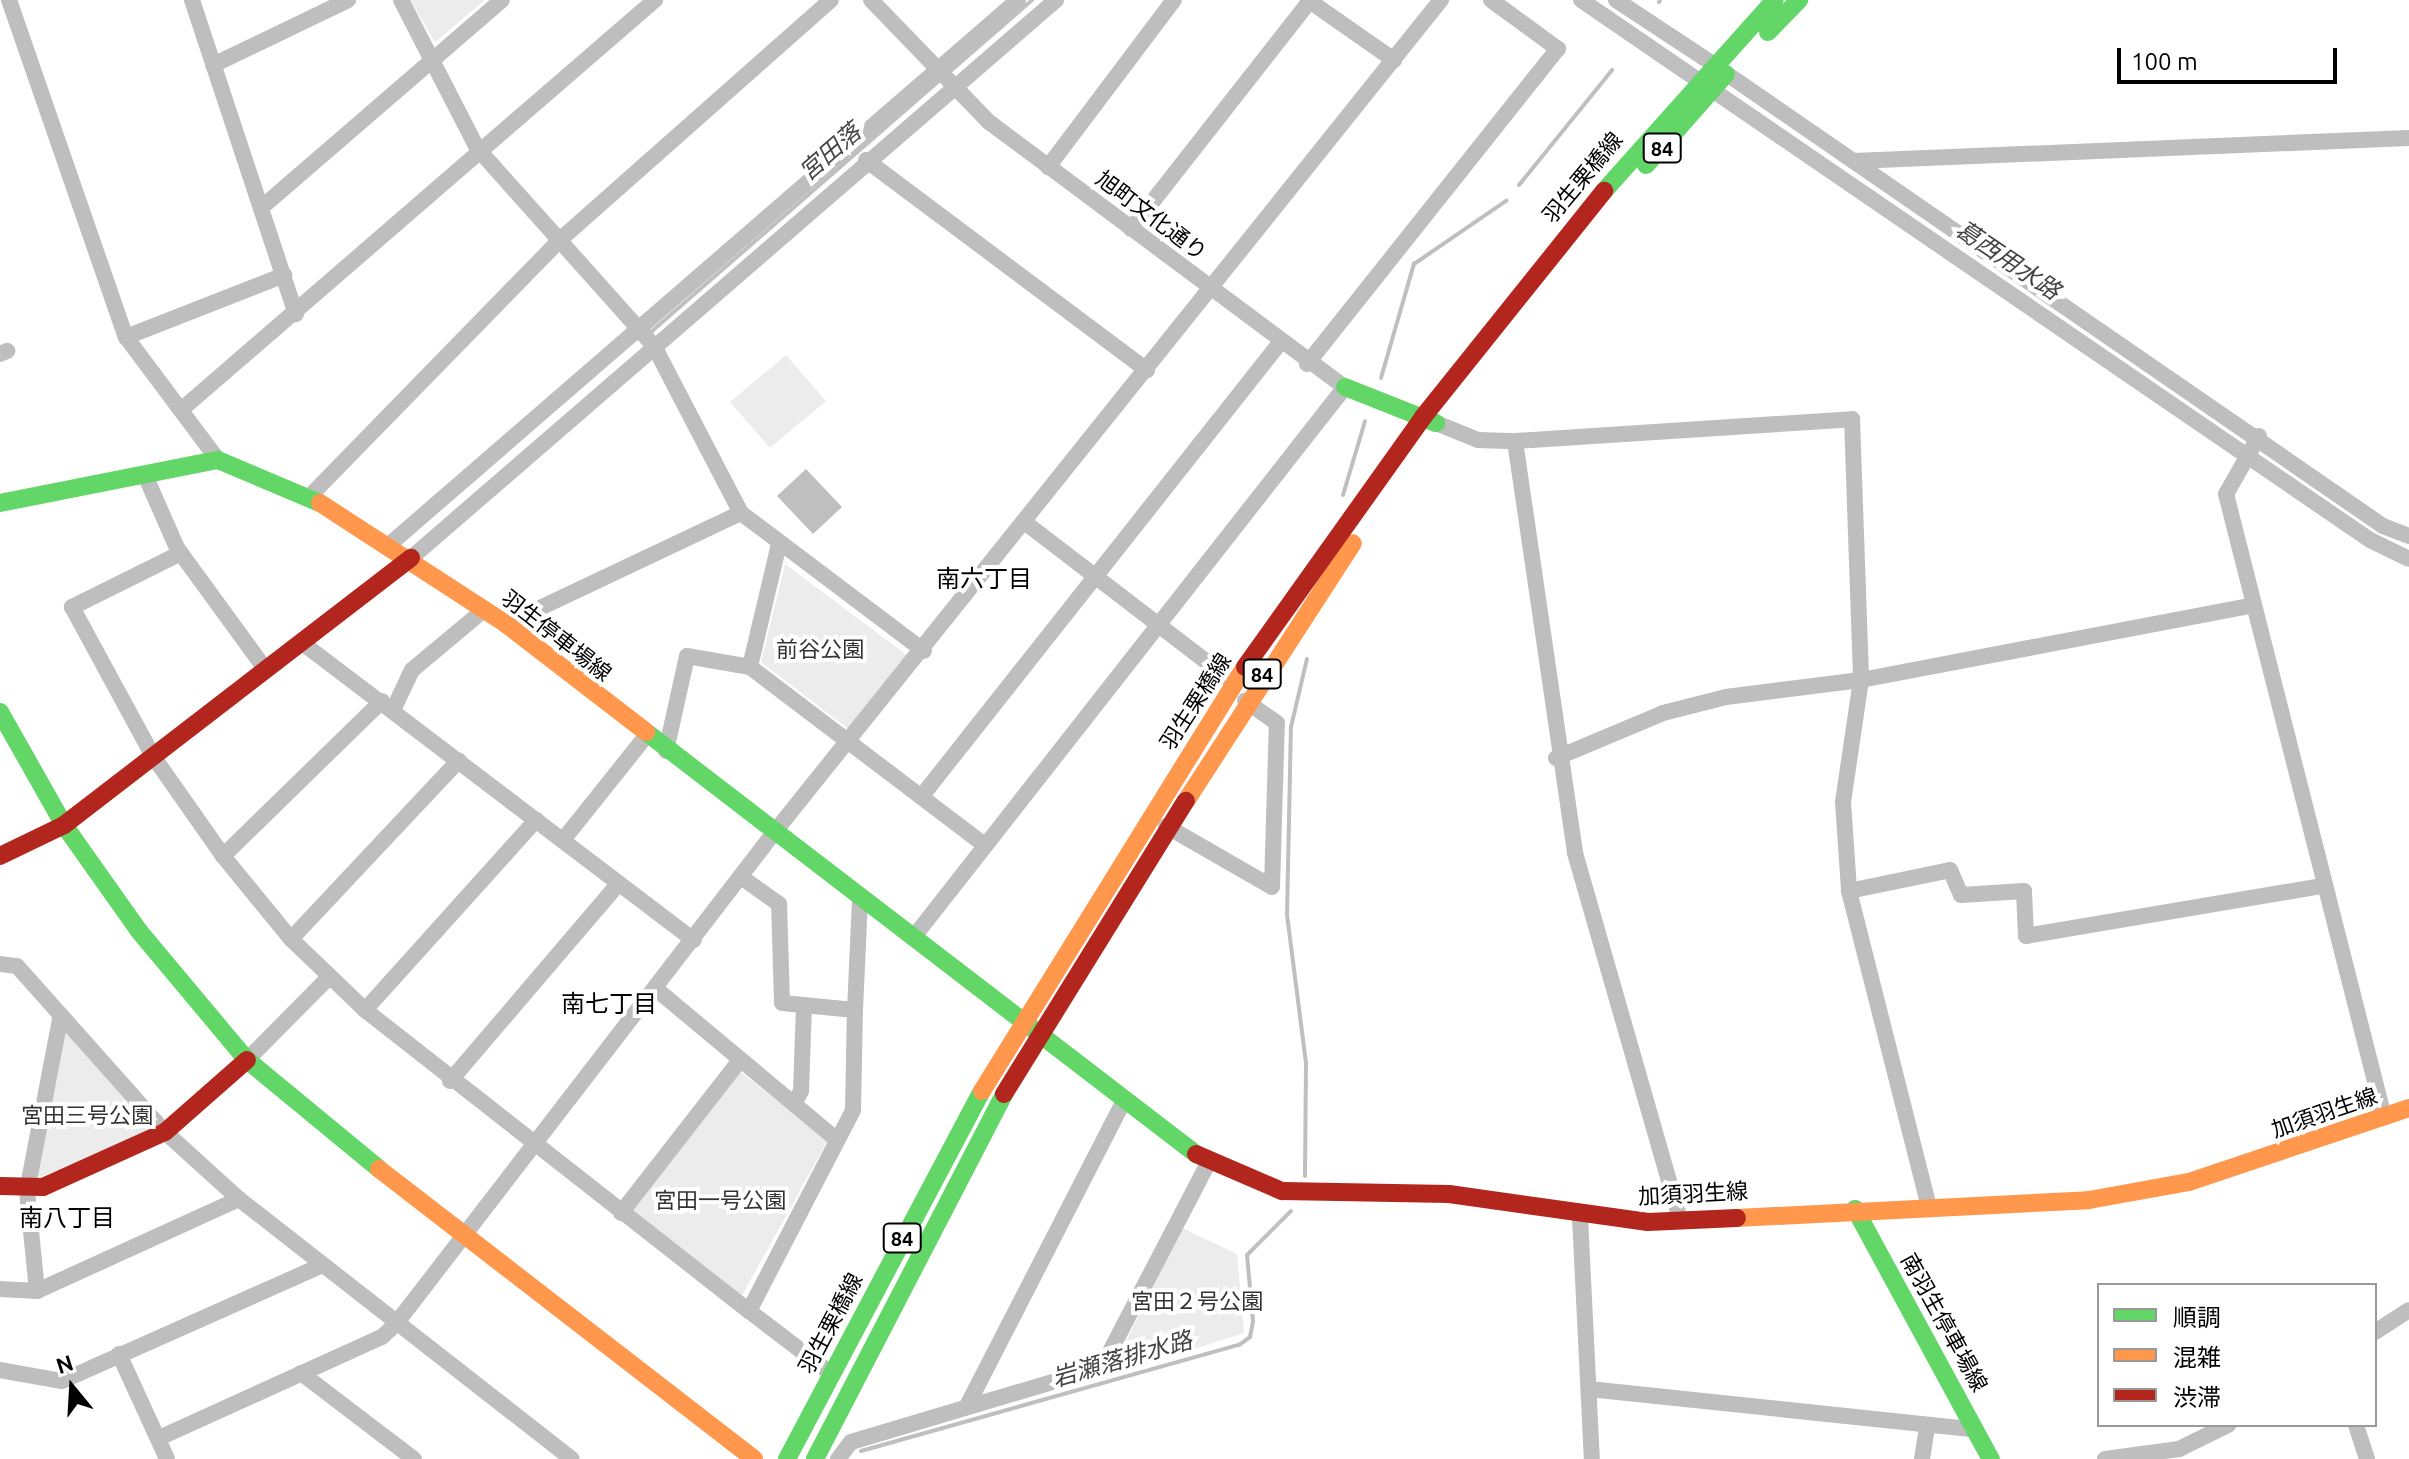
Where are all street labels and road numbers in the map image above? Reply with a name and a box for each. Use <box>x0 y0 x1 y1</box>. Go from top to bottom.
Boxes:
street label: 羽生栗橋線 <box>1537 126 1627 228</box>
road number: 84 <box>1642 132 1682 164</box>
street label: 旭町文化通り <box>1091 165 1213 265</box>
street label: 羽生停車場線 <box>497 584 617 686</box>
street label: 羽生栗橋線 <box>1154 648 1236 754</box>
road number: 84 <box>1242 658 1282 690</box>
street label: 加須羽生線 <box>2268 1082 2380 1142</box>
street label: 加須羽生線 <box>1637 1177 1749 1209</box>
road number: 84 <box>882 1222 922 1254</box>
street label: 南羽生停車場線 <box>1896 1248 1994 1396</box>
street label: 羽生栗橋線 <box>793 1268 867 1378</box>

